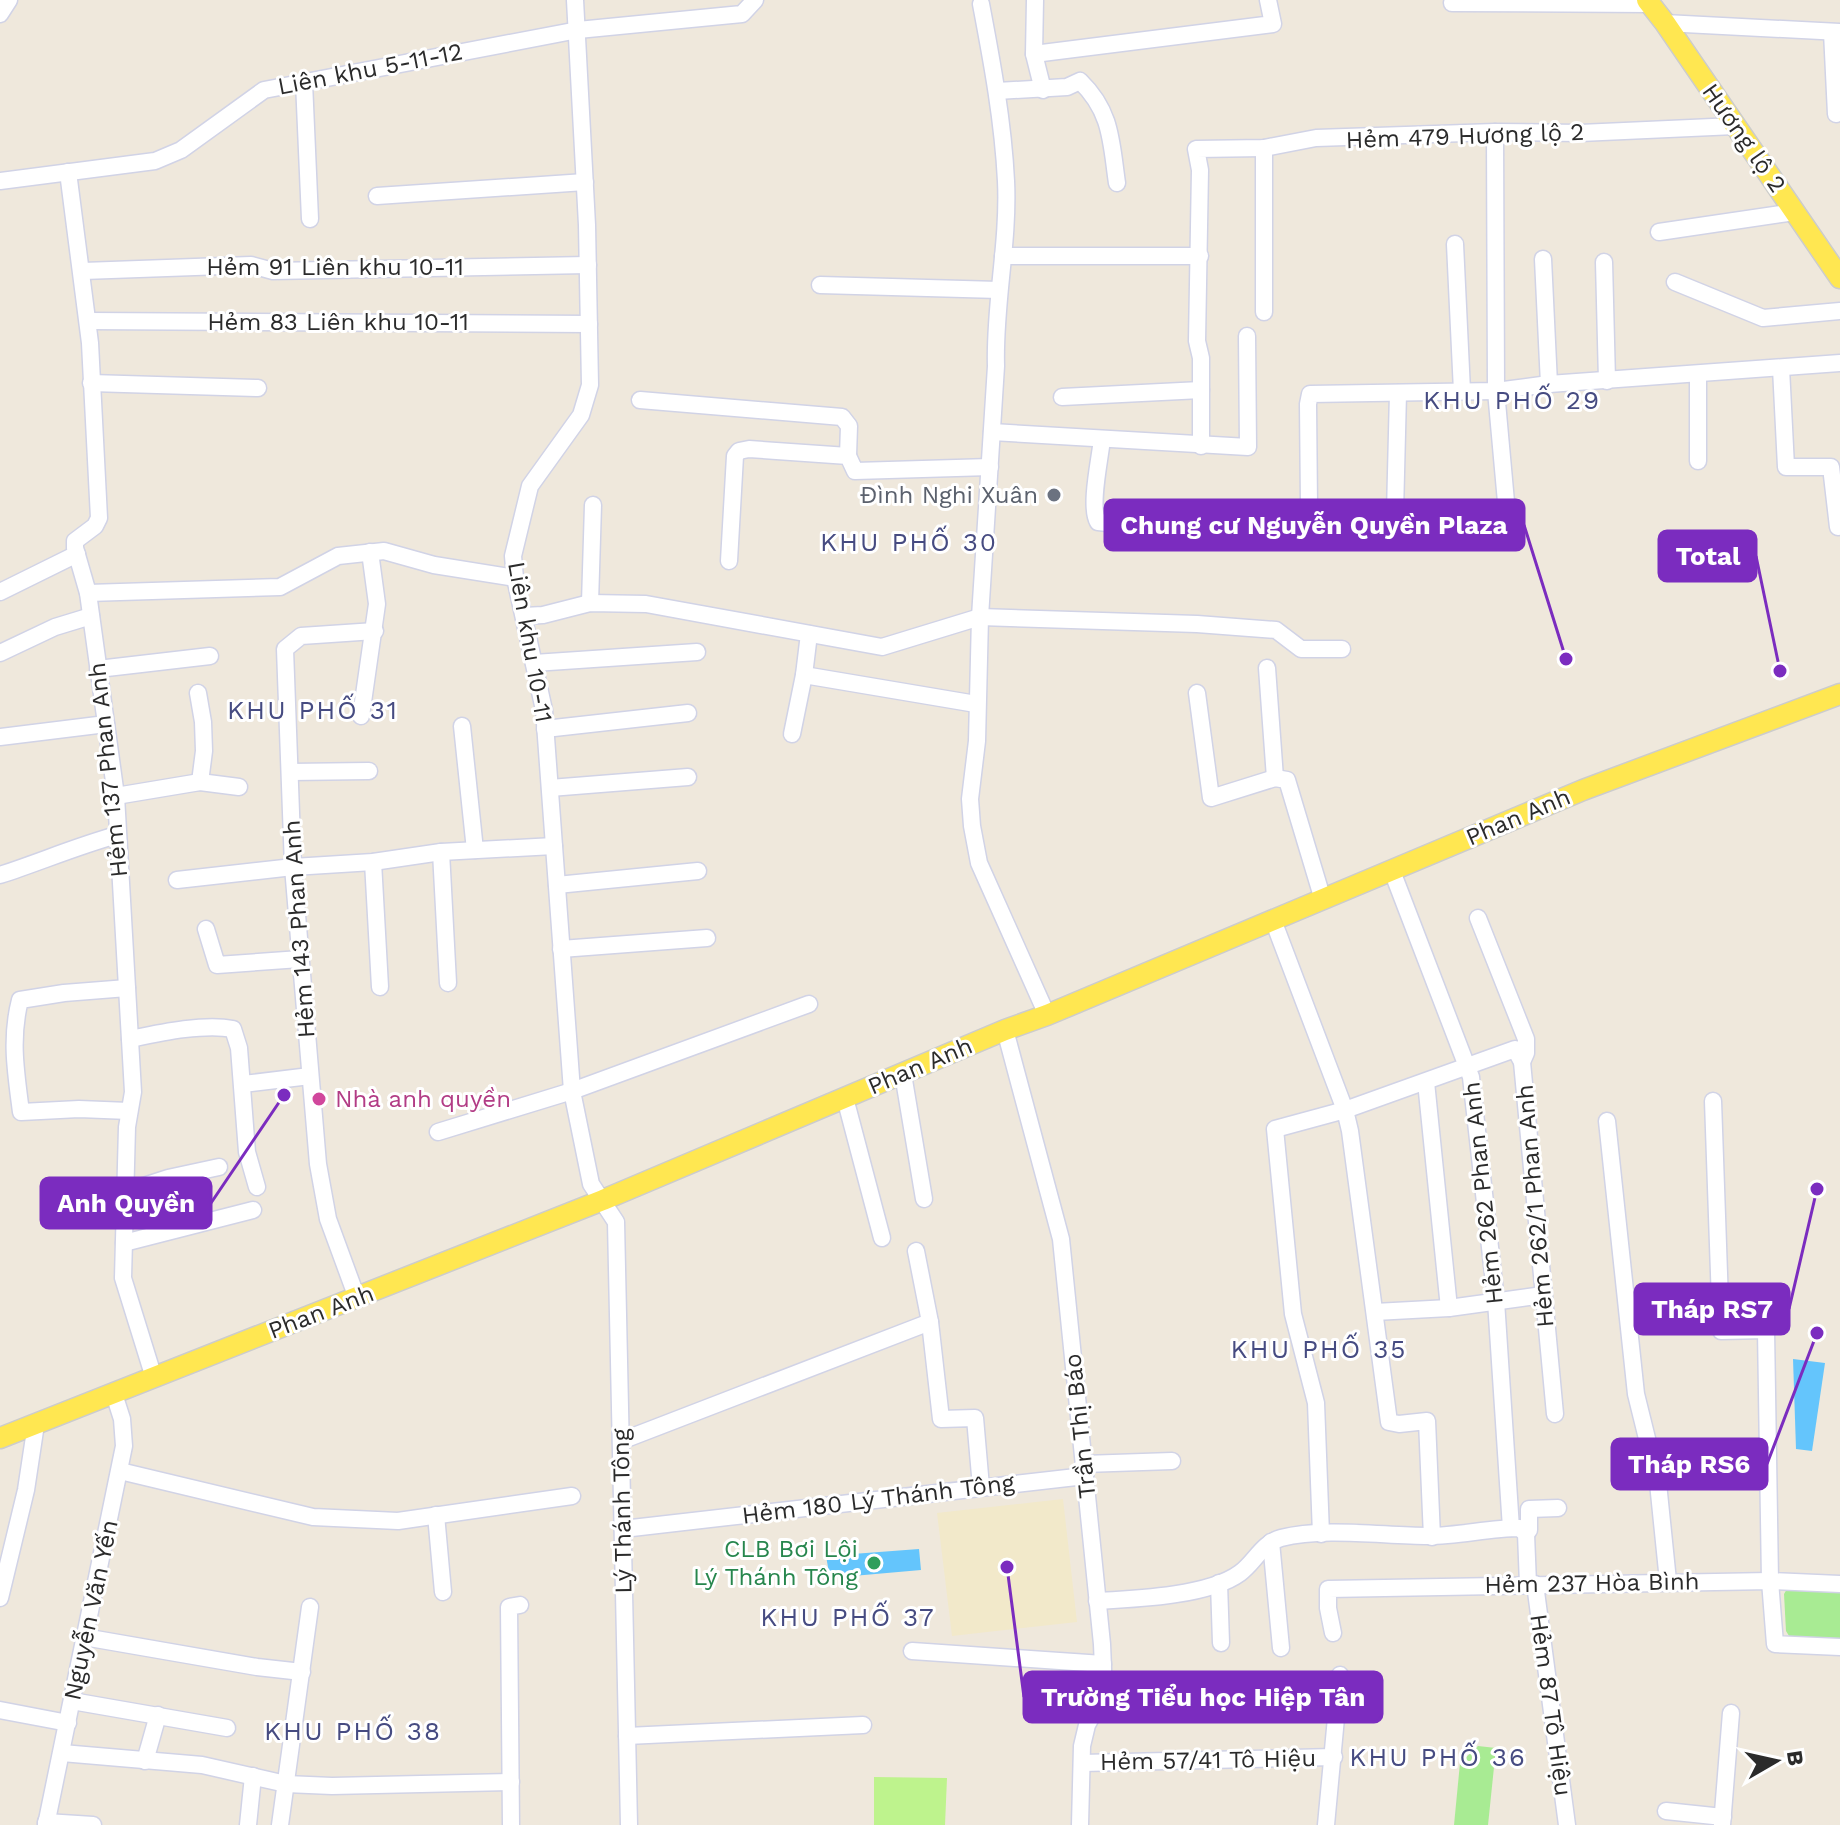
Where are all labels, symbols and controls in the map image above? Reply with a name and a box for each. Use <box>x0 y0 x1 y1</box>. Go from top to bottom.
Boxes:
street label: Liên khu 5-11-12 <box>275 37 465 101</box>
street label: Hương lộ 2 <box>1696 78 1792 198</box>
street label: Hẻm 479 Hương lộ 2 <box>1345 118 1585 154</box>
street label: Hẻm 91 Liên khu 10-11 <box>206 253 464 281</box>
street label: Hẻm 83 Liên khu 10-11 <box>207 308 469 336</box>
district label: KHU PHỐ 29 <box>1423 383 1601 415</box>
place label: Đình Nghi Xuân <box>860 481 1038 509</box>
marker: Đình Nghi Xuân <box>1045 486 1063 504</box>
callout: Chung cư Nguyễn Quyền Plaza <box>1105 500 1524 550</box>
text: Chung cư Nguyễn Quyền Plaza <box>1120 510 1508 540</box>
district label: KHU PHỐ 30 <box>820 525 998 557</box>
callout: Total <box>1659 531 1756 581</box>
text: Total <box>1675 541 1741 571</box>
street label: Liên khu 10-11 <box>502 559 558 725</box>
street label: Hẻm 137 Phan Anh <box>83 661 133 879</box>
district label: KHU PHỐ 31 <box>227 693 399 725</box>
street label: Phan Anh <box>1462 782 1574 852</box>
street label: Hẻm 143 Phan Anh <box>277 819 321 1039</box>
street label: Phan Anh <box>864 1031 976 1101</box>
street label: Hẻm 262 Phan Anh <box>1457 1080 1509 1306</box>
street label: Hẻm 262/1 Phan Anh <box>1510 1083 1560 1329</box>
place label: Nhà anh quyền <box>335 1085 511 1113</box>
marker: Nhà anh quyền <box>310 1090 328 1108</box>
callout: Anh Quyền <box>41 1178 211 1228</box>
text: Anh Quyền <box>57 1188 195 1218</box>
street label: Phan Anh <box>264 1279 378 1345</box>
callout: Tháp RS7 <box>1635 1284 1789 1334</box>
text: Tháp RS7 <box>1651 1294 1773 1324</box>
district label: KHU PHỐ 35 <box>1231 1332 1407 1364</box>
street label: Trần Thị Báo <box>1058 1352 1102 1500</box>
street label: Lý Thánh Tông <box>607 1428 637 1594</box>
callout: Tháp RS6 <box>1612 1439 1767 1489</box>
text: Tháp RS6 <box>1628 1449 1750 1479</box>
street label: Hẻm 180 Lý Thánh Tông <box>740 1468 1016 1530</box>
street label: Nguyễn Văn Yến <box>58 1517 124 1703</box>
place label: CLB Bơi Lội Lý Thánh Tông <box>693 1535 858 1591</box>
marker: CLB Bơi Lội Lý Thánh Tông <box>865 1554 883 1572</box>
street label: Hẻm 237 Hòa Bình <box>1484 1567 1700 1599</box>
district label: KHU PHỐ 37 <box>760 1600 936 1632</box>
street label: Hẻm 87 Tô Hiệu <box>1524 1612 1578 1798</box>
callout: Trường Tiểu học Hiệp Tân <box>1024 1672 1382 1722</box>
text: Trường Tiểu học Hiệp Tân <box>1041 1682 1365 1712</box>
district label: KHU PHỐ 38 <box>264 1714 442 1746</box>
north arrow <box>1736 1721 1816 1801</box>
district label: KHU PHỐ 36 <box>1349 1740 1527 1772</box>
street label: Hẻm 57/41 Tô Hiệu <box>1100 1744 1316 1776</box>
text: B <box>1782 1749 1809 1767</box>

